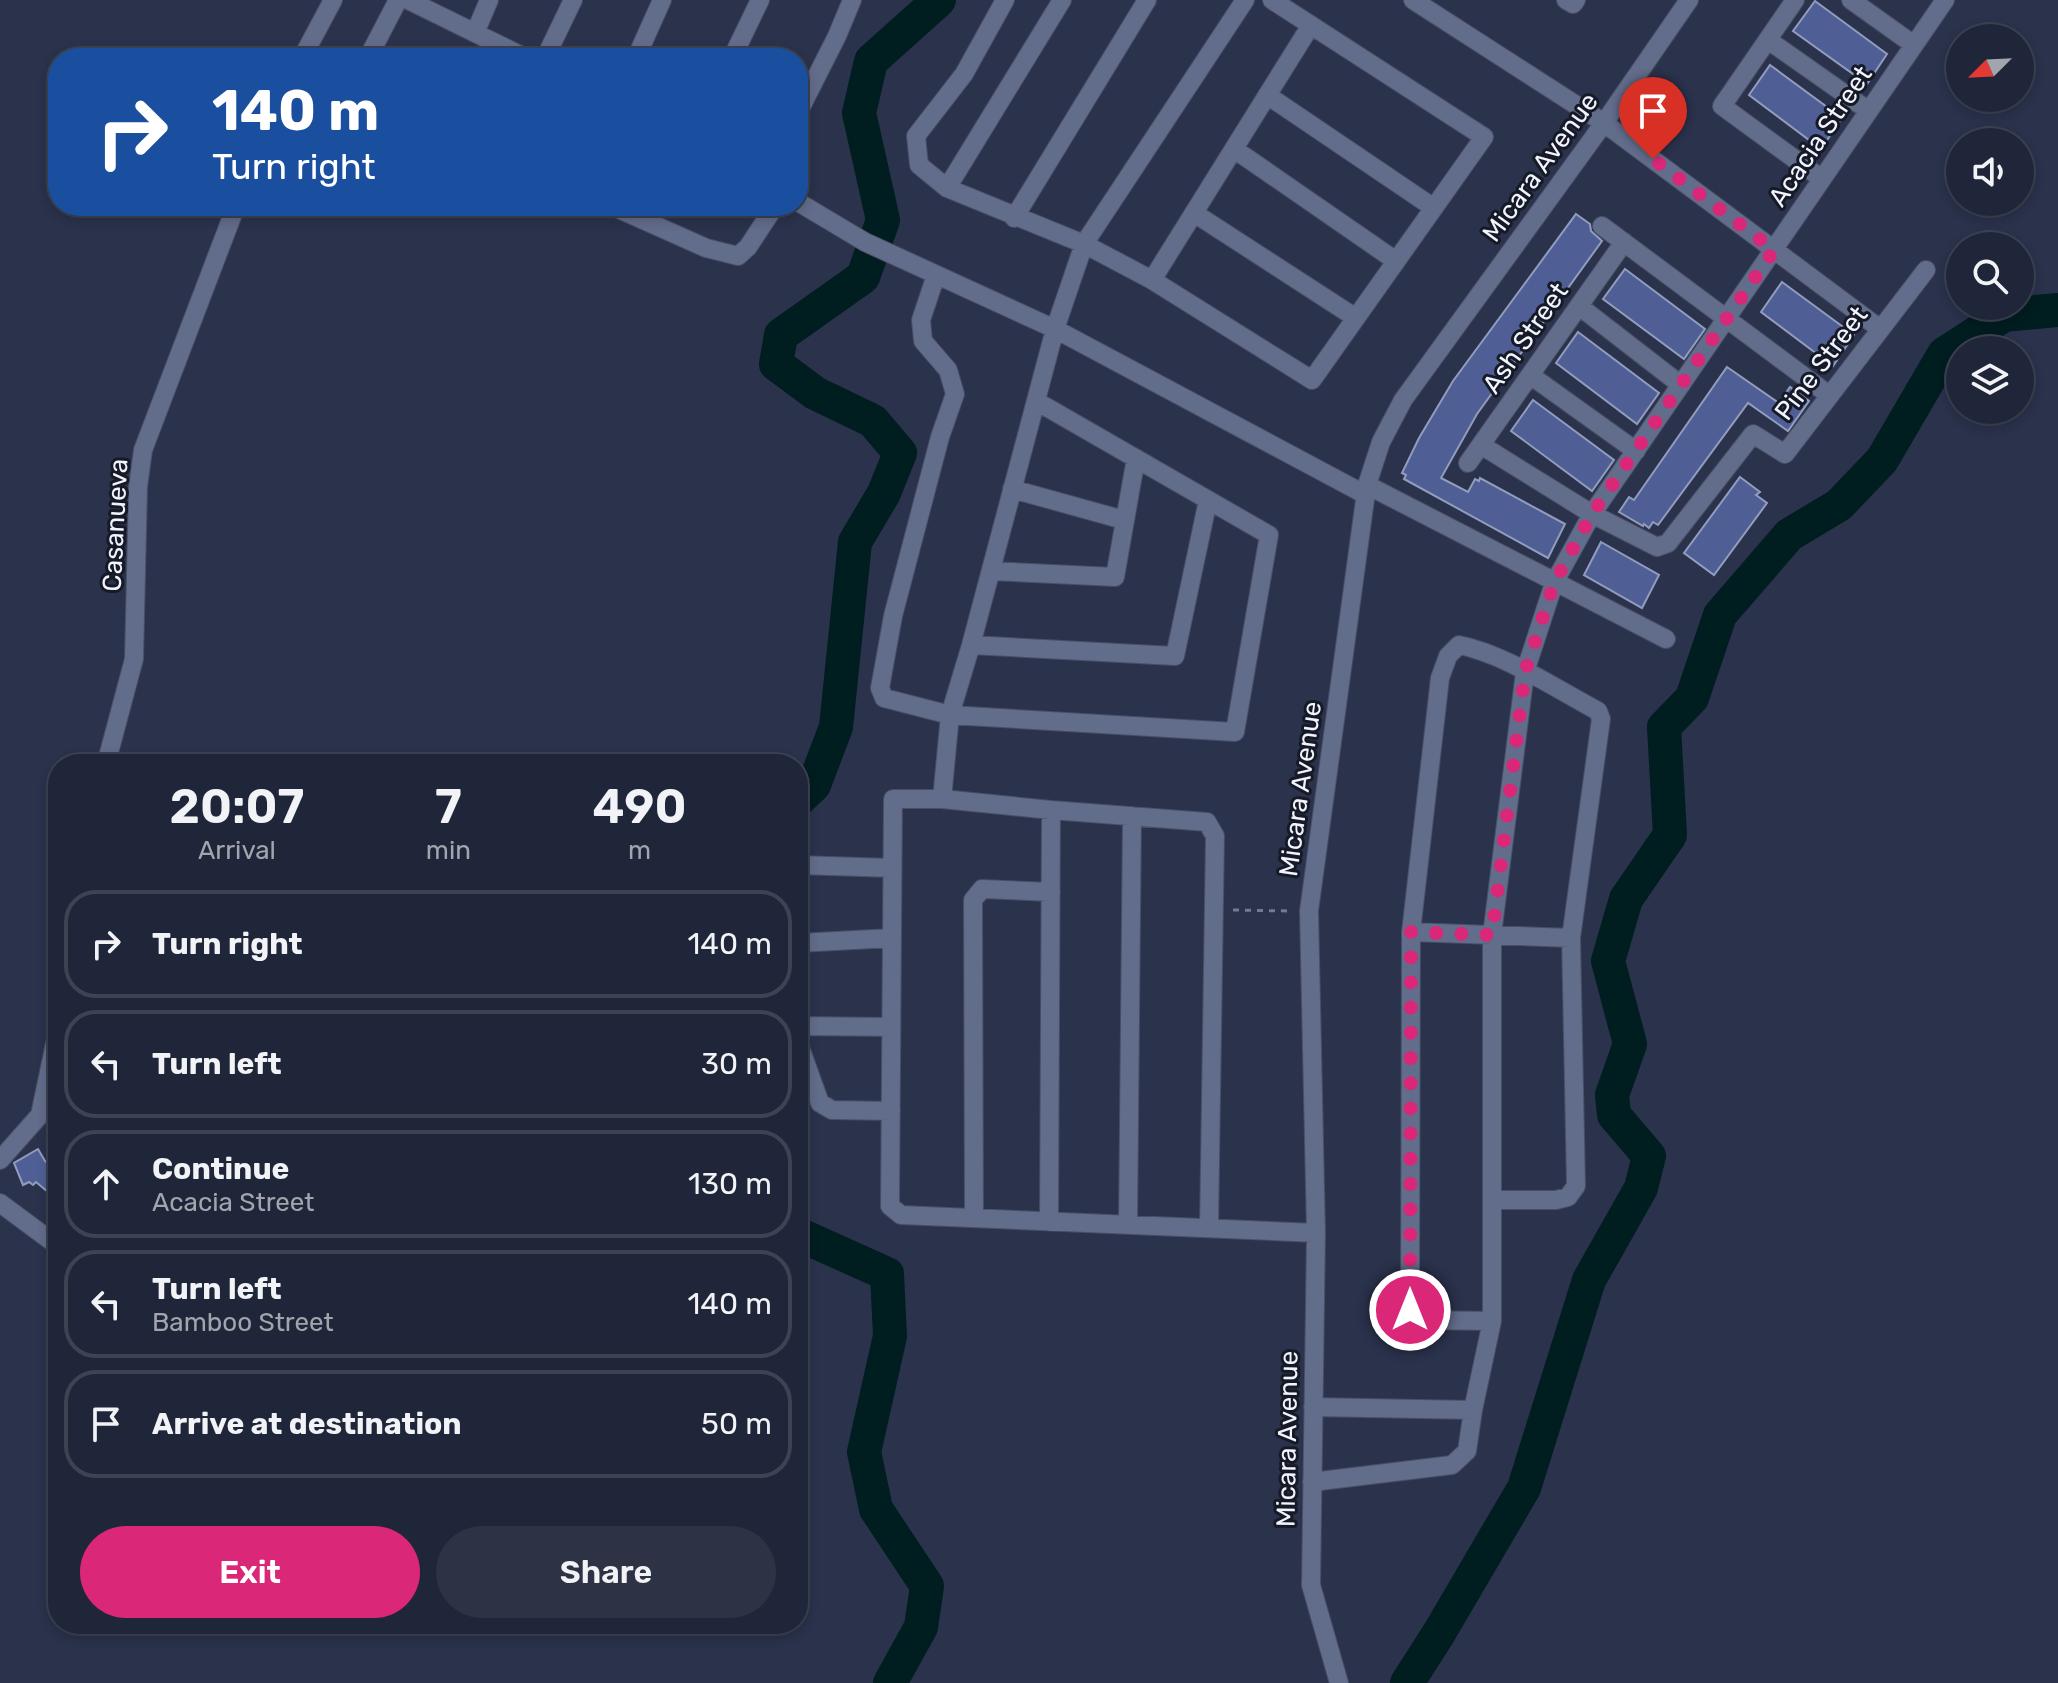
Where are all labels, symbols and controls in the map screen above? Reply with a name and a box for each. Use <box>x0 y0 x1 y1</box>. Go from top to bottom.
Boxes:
north arrow <box>1946 24 2034 112</box>
map controls <box>1946 24 2034 424</box>
street label: Acacia Street <box>1762 60 1879 212</box>
pin <box>1619 77 1687 159</box>
text: 140 m <box>212 78 379 144</box>
icon: right <box>80 80 184 184</box>
street label: Micara Avenue <box>1476 87 1605 248</box>
icon: arrive <box>1631 89 1675 133</box>
button: sound <box>1946 128 2034 216</box>
text: Turn right <box>212 145 376 188</box>
button: search <box>1946 232 2034 320</box>
street label: Ash Street <box>1476 277 1575 400</box>
street label: Pine Street <box>1768 300 1874 426</box>
button: layers <box>1946 336 2034 424</box>
street label: Casanueva <box>97 458 134 592</box>
street label: Micara Avenue <box>1273 700 1328 879</box>
text: 20:07 <box>169 778 304 835</box>
text: 7 <box>435 778 462 835</box>
text: 490 <box>592 778 687 835</box>
text: Arrival <box>198 835 276 866</box>
text: min <box>426 835 471 866</box>
text: m <box>628 835 651 866</box>
icon: right <box>84 922 128 966</box>
text: Turn right <box>152 926 303 962</box>
text: 140 m <box>687 926 772 962</box>
icon: left <box>84 1042 128 1086</box>
text: Turn left <box>152 1046 282 1082</box>
text: 30 m <box>701 1046 772 1082</box>
text: Continue <box>152 1151 289 1187</box>
icon: ahead <box>84 1162 128 1206</box>
text: 130 m <box>688 1166 772 1202</box>
text: Acacia Street <box>152 1187 315 1218</box>
position arrow <box>1368 1268 1452 1352</box>
text: Turn left <box>152 1271 282 1307</box>
icon: left <box>84 1282 128 1326</box>
text: 140 m <box>687 1286 772 1322</box>
text: Bamboo Street <box>152 1307 334 1338</box>
street label: Micara Avenue <box>1270 1351 1305 1527</box>
icon: arrive <box>84 1402 128 1446</box>
text: Arrive at destination <box>152 1406 462 1442</box>
text: 50 m <box>701 1406 772 1442</box>
button: Exit <box>80 1526 420 1618</box>
button: Share <box>436 1526 776 1618</box>

